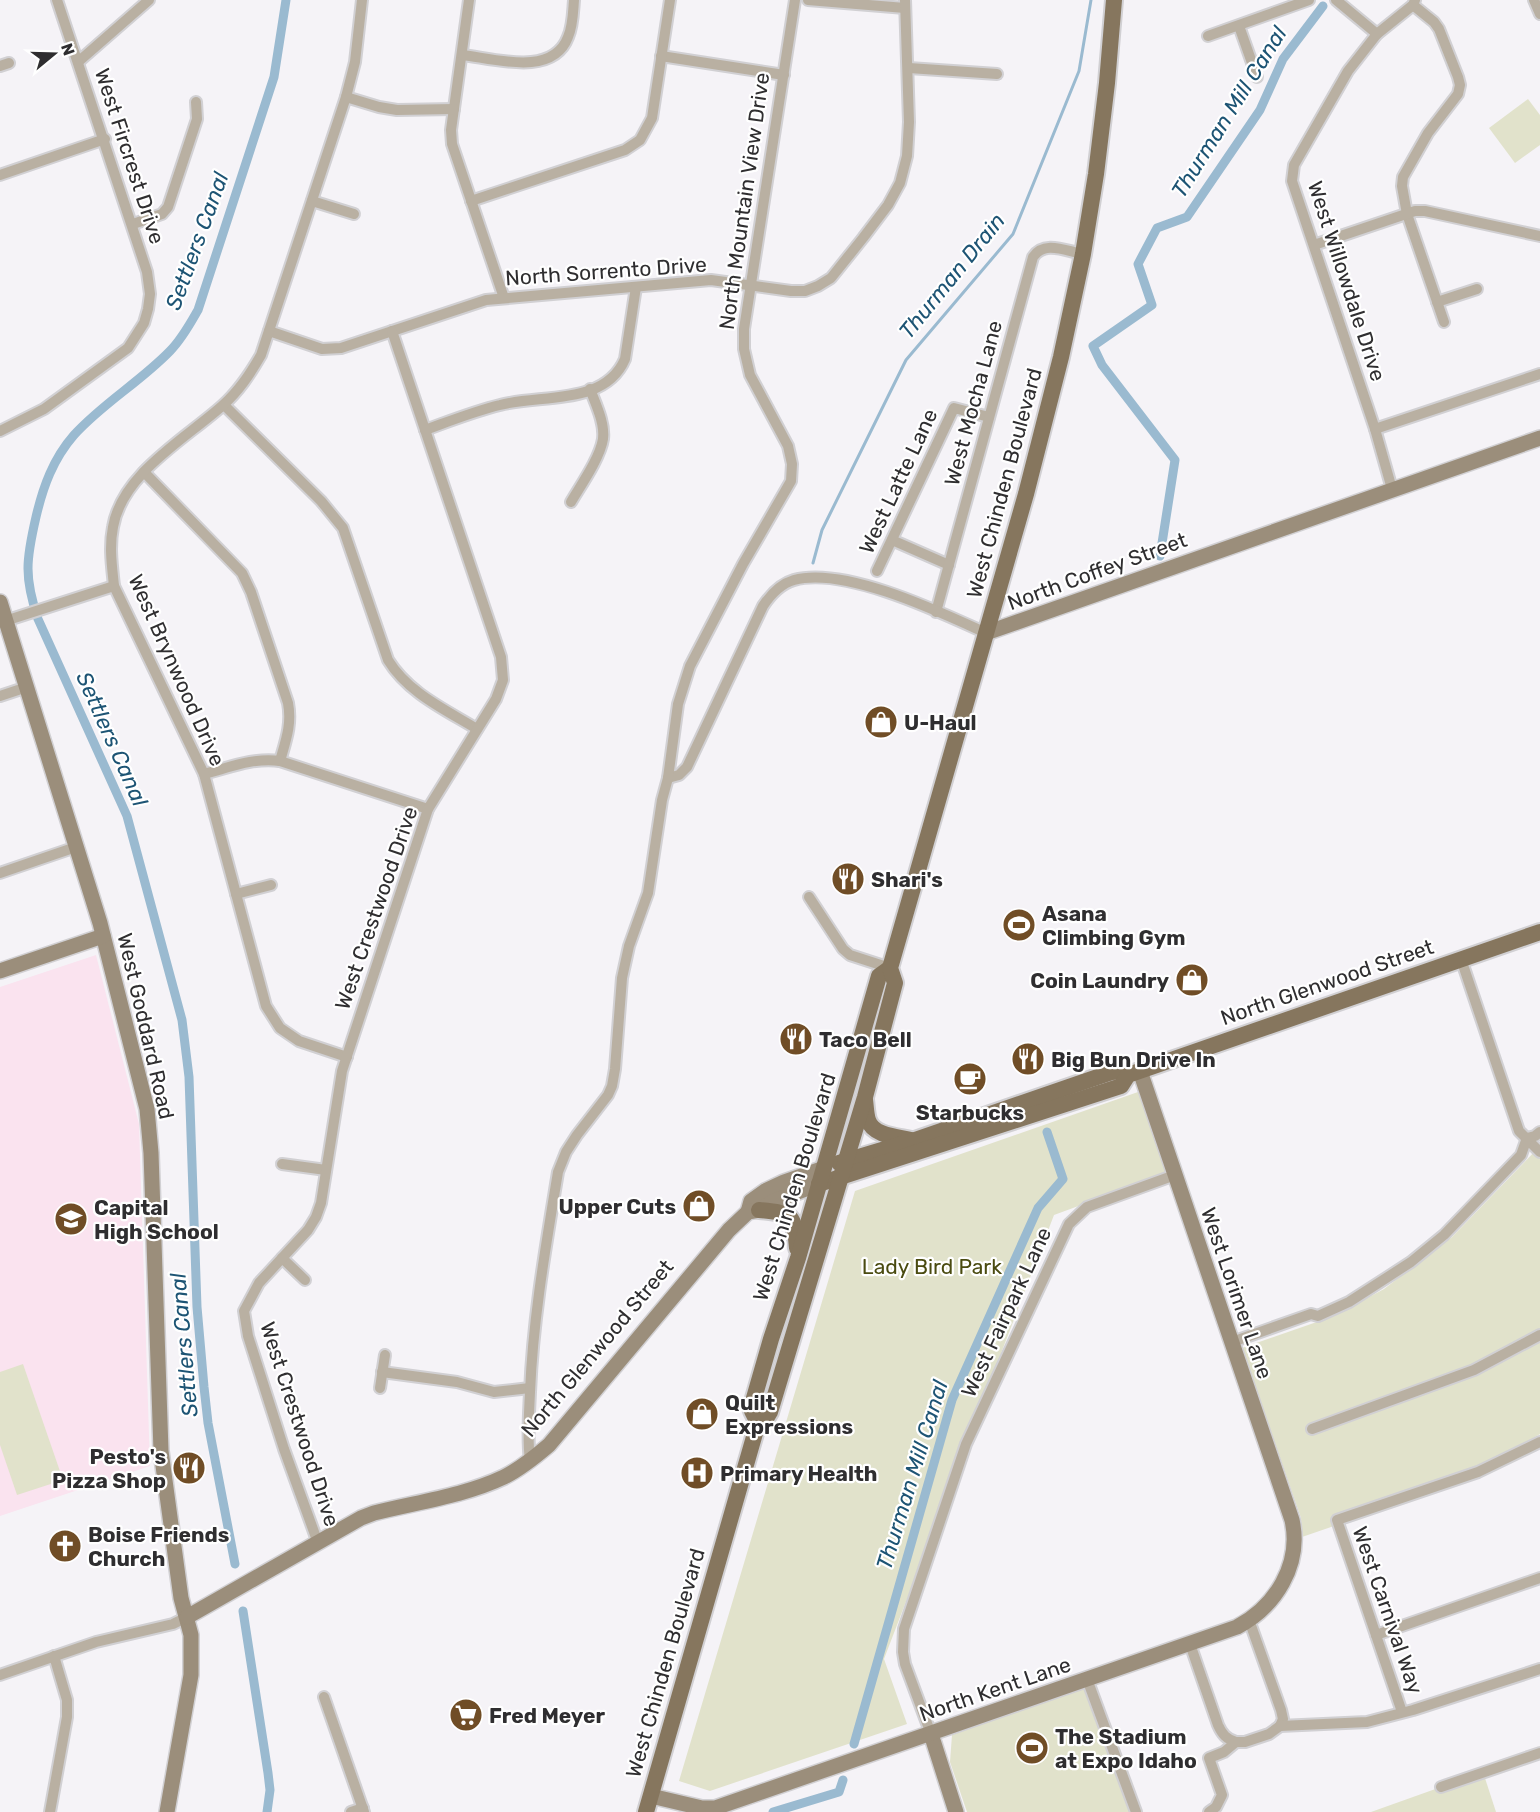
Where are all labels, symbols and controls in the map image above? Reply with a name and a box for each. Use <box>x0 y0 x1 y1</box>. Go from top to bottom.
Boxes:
water label: Thurman Mill Canal <box>1165 21 1293 203</box>
north arrow <box>24 24 84 84</box>
text: N <box>57 41 79 58</box>
street label: West Fircrest Drive <box>90 65 170 247</box>
street label: North Mountain View Drive <box>714 71 774 331</box>
water label: Settlers Canal <box>160 168 235 314</box>
street label: West Willowdale Drive <box>1303 178 1391 384</box>
water label: Thurman Drain <box>893 208 1011 344</box>
street label: North Sorrento Drive <box>504 251 708 291</box>
street label: West Mocha Lane <box>939 318 1007 488</box>
street label: West Chinden Boulevard <box>961 365 1047 601</box>
street label: West Latte Lane <box>854 405 942 557</box>
street label: North Coffey Street <box>1004 527 1190 615</box>
street label: West Brynwood Drive <box>123 570 231 770</box>
water label: Settlers Canal <box>70 667 154 811</box>
shop icon: U-Haul <box>863 704 899 740</box>
place label: U-Haul <box>904 710 977 735</box>
street label: West Crestwood Drive <box>329 803 423 1013</box>
restaurant icon: Shari's <box>830 861 866 897</box>
place label: Shari's <box>871 867 943 892</box>
place label: Asana Climbing Gym <box>1042 901 1185 950</box>
sports icon: Asana Climbing Gym <box>1001 907 1037 943</box>
street label: West Goddard Road <box>112 930 180 1122</box>
street label: North Glenwood Street <box>1217 934 1437 1030</box>
shop icon: Coin Laundry <box>1174 962 1210 998</box>
place label: Coin Laundry <box>1030 968 1169 993</box>
restaurant icon: Taco Bell <box>778 1021 814 1057</box>
place label: Taco Bell <box>819 1027 912 1052</box>
restaurant icon: Big Bun Drive In <box>1010 1041 1046 1077</box>
place label: Big Bun Drive In <box>1051 1047 1216 1072</box>
cafe icon: Starbucks <box>952 1061 988 1097</box>
street label: West Chinden Boulevard <box>747 1070 841 1304</box>
place label: Starbucks <box>916 1100 1024 1125</box>
shop icon: Upper Cuts <box>681 1188 717 1224</box>
place label: Upper Cuts <box>559 1194 676 1219</box>
place label: Capital High School <box>94 1195 219 1244</box>
school or university icon: Capital High School <box>53 1201 89 1237</box>
street label: West Lorimer Lane <box>1196 1204 1278 1382</box>
street label: West Fairpark Lane <box>956 1223 1056 1401</box>
street label: North Glenwood Street <box>516 1254 678 1442</box>
park label: Lady Bird Park <box>862 1254 1002 1279</box>
water label: Settlers Canal <box>164 1271 204 1418</box>
street label: West Crestwood Drive <box>255 1319 345 1529</box>
water label: Thurman Mill Canal <box>870 1376 954 1573</box>
place label: Quilt Expressions <box>725 1390 853 1439</box>
shop icon: Quilt Expressions <box>684 1396 720 1432</box>
place label: Pesto's Pizza Shop <box>52 1444 166 1493</box>
restaurant icon: Pesto's Pizza Shop <box>171 1450 207 1486</box>
hospital icon: Primary Health <box>679 1455 715 1491</box>
place label: Primary Health <box>720 1461 877 1486</box>
place label: Boise Friends Church <box>88 1522 229 1571</box>
street label: West Carnival Way <box>1348 1523 1429 1697</box>
church icon: Boise Friends Church <box>47 1528 83 1564</box>
street label: West Chinden Boulevard <box>620 1546 710 1780</box>
street label: North Kent Lane <box>916 1651 1074 1727</box>
supermarket icon: Fred Meyer <box>448 1697 484 1733</box>
place label: Fred Meyer <box>489 1703 605 1728</box>
place label: The Stadium at Expo Idaho <box>1055 1724 1197 1773</box>
sports icon: The Stadium at Expo Idaho <box>1014 1730 1050 1766</box>

